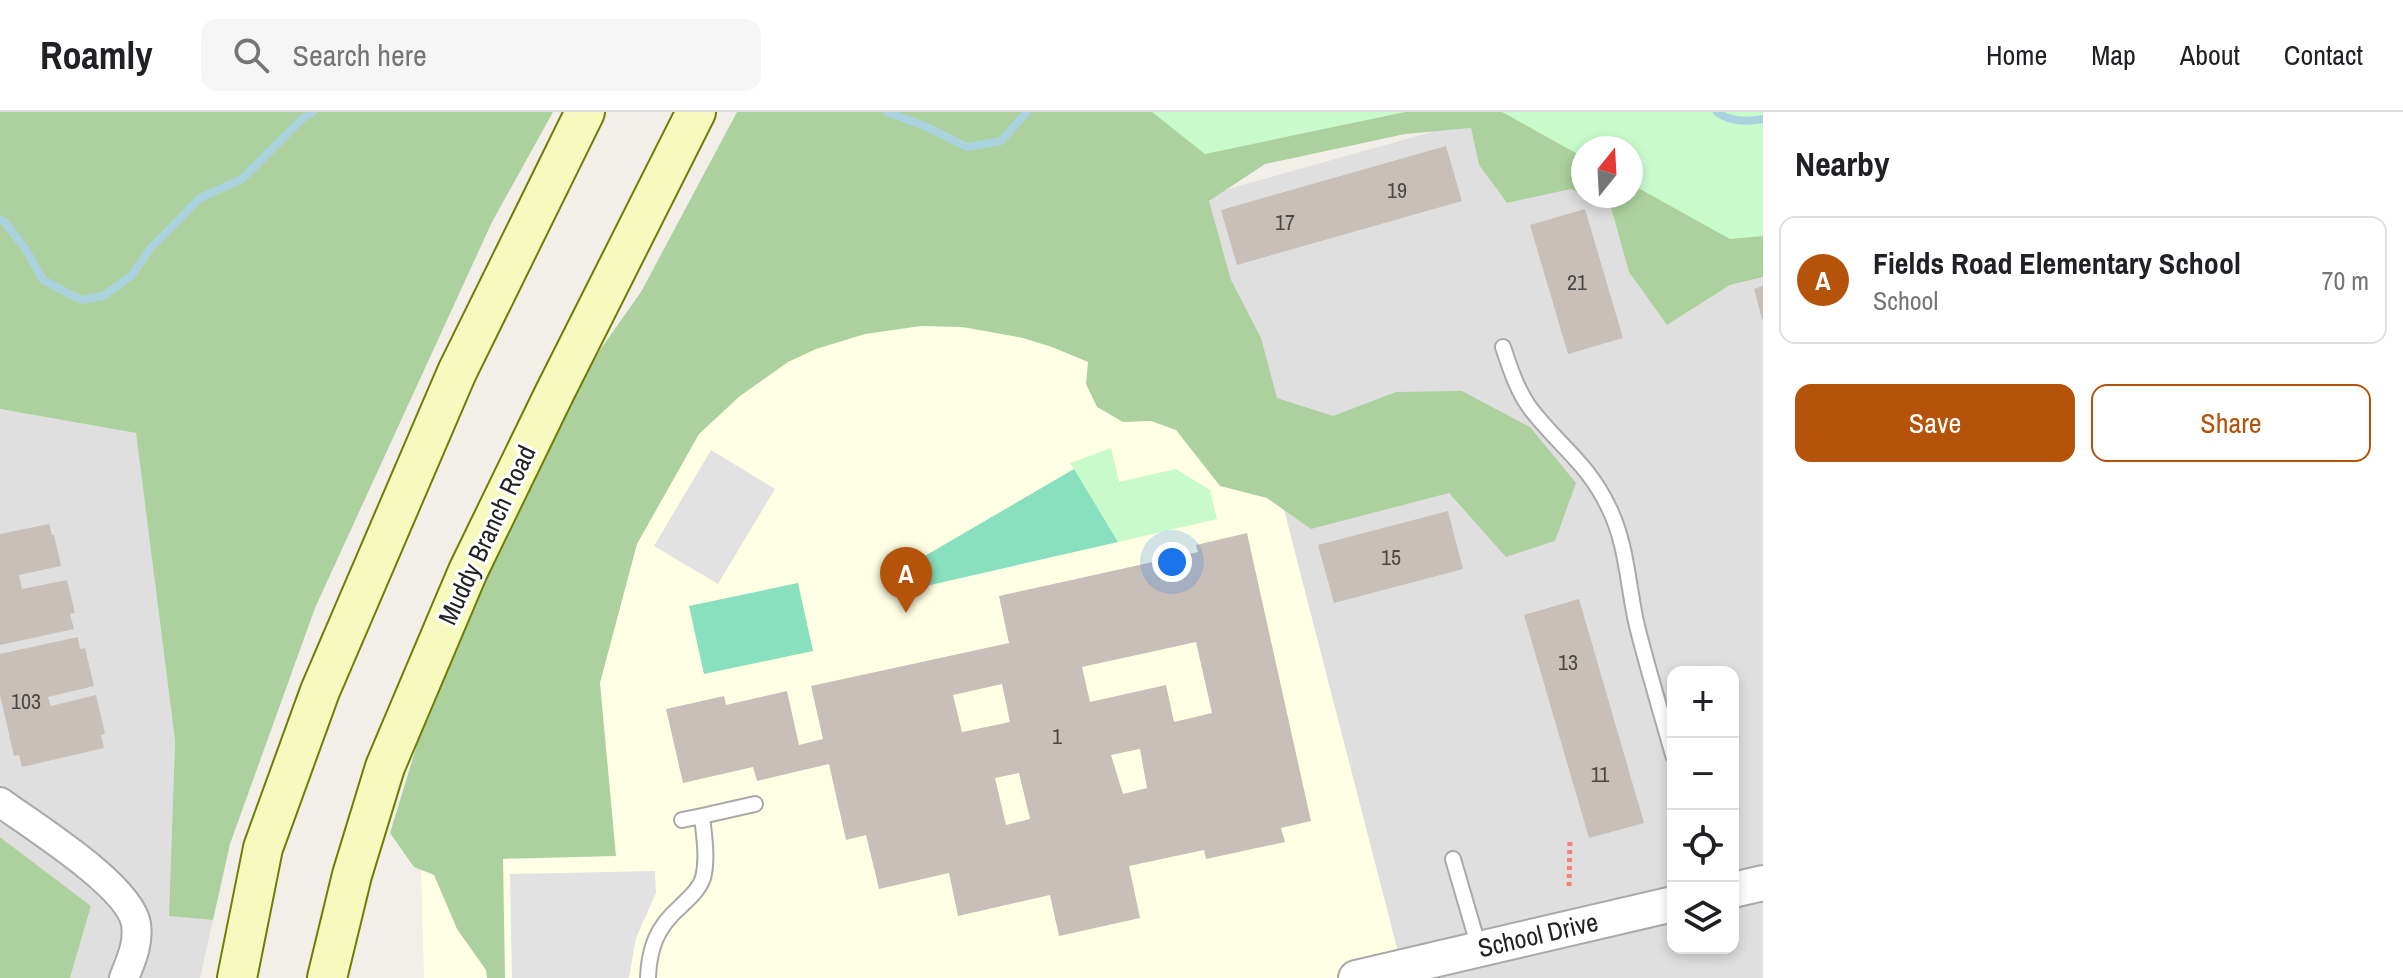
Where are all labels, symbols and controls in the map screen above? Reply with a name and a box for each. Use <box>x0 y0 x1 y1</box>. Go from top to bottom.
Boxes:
search box <box>201 19 761 91</box>
text: Roamly <box>40 30 153 81</box>
icon: search <box>229 33 273 77</box>
text: Search here <box>293 35 427 75</box>
text: Home <box>1986 36 2047 74</box>
text: Map <box>2091 36 2136 74</box>
text: About <box>2180 36 2240 74</box>
text: Contact <box>2284 36 2363 74</box>
north arrow <box>1571 136 1643 208</box>
text: Nearby <box>1795 141 1890 187</box>
house number: 19 <box>1387 175 1407 205</box>
house number: 17 <box>1275 207 1295 237</box>
text: Fields Road Elementary School <box>1873 243 2241 283</box>
text: A <box>1815 263 1831 298</box>
text: 70 m <box>2322 263 2369 298</box>
house number: 21 <box>1567 267 1587 297</box>
text: School <box>1873 283 1938 318</box>
button: Save <box>1795 384 2075 462</box>
button: Share <box>2091 384 2371 462</box>
street label: Muddy Branch Road <box>430 439 543 630</box>
your location <box>1152 542 1192 582</box>
house number: 15 <box>1381 542 1401 572</box>
pin: A <box>880 547 932 613</box>
house number: 13 <box>1558 647 1578 677</box>
map controls <box>1667 666 1739 954</box>
button: + <box>1667 666 1739 738</box>
house number: 103 <box>11 686 41 716</box>
house number: 1 <box>1052 721 1062 751</box>
button: − <box>1667 738 1739 810</box>
house number: 11 <box>1591 759 1609 789</box>
button: locate <box>1667 810 1739 882</box>
button: layers <box>1667 882 1739 954</box>
street label: School Drive <box>1474 904 1601 965</box>

